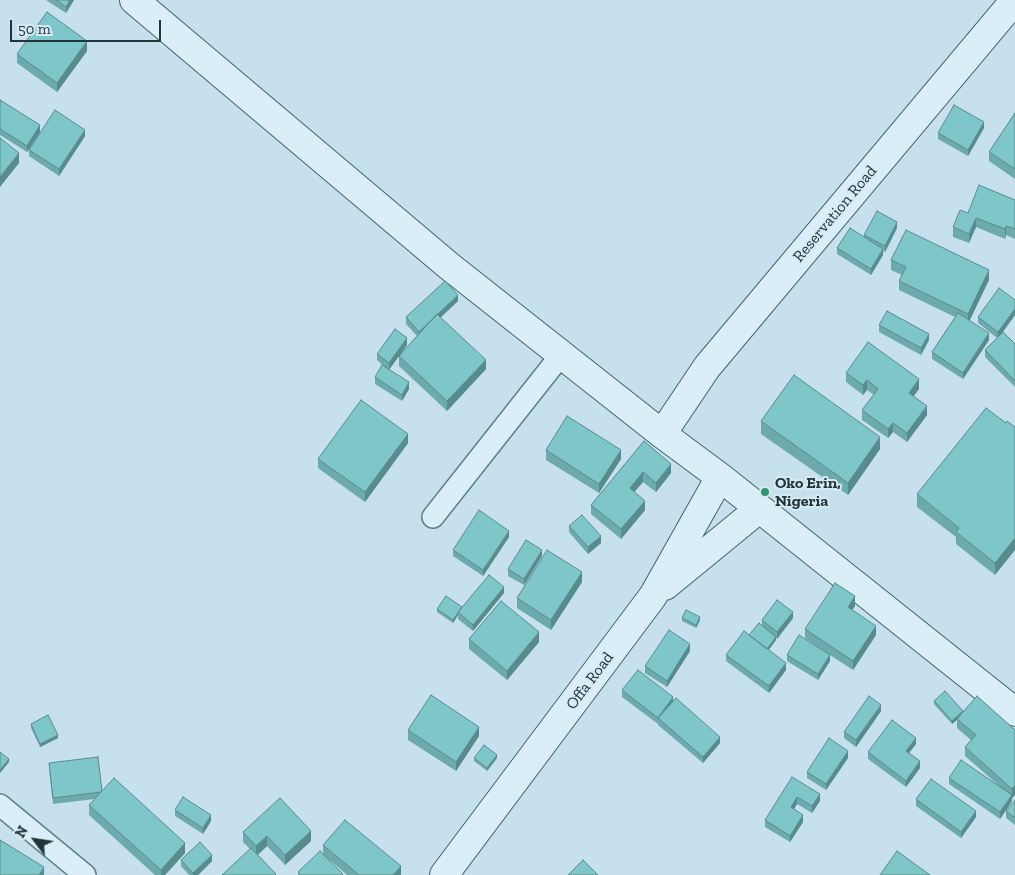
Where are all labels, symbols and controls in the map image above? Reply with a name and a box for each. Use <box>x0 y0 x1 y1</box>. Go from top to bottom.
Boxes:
scale bar <box>12 10 164 42</box>
text: 50 m <box>18 20 51 38</box>
street label: Reservation Road <box>789 162 881 266</box>
place label: Oko Erin, Nigeria <box>775 473 841 511</box>
marker: Oko Erin, Nigeria <box>759 486 771 498</box>
street label: Offa Road <box>562 648 618 714</box>
north arrow <box>10 815 60 865</box>
text: N <box>12 823 32 841</box>

